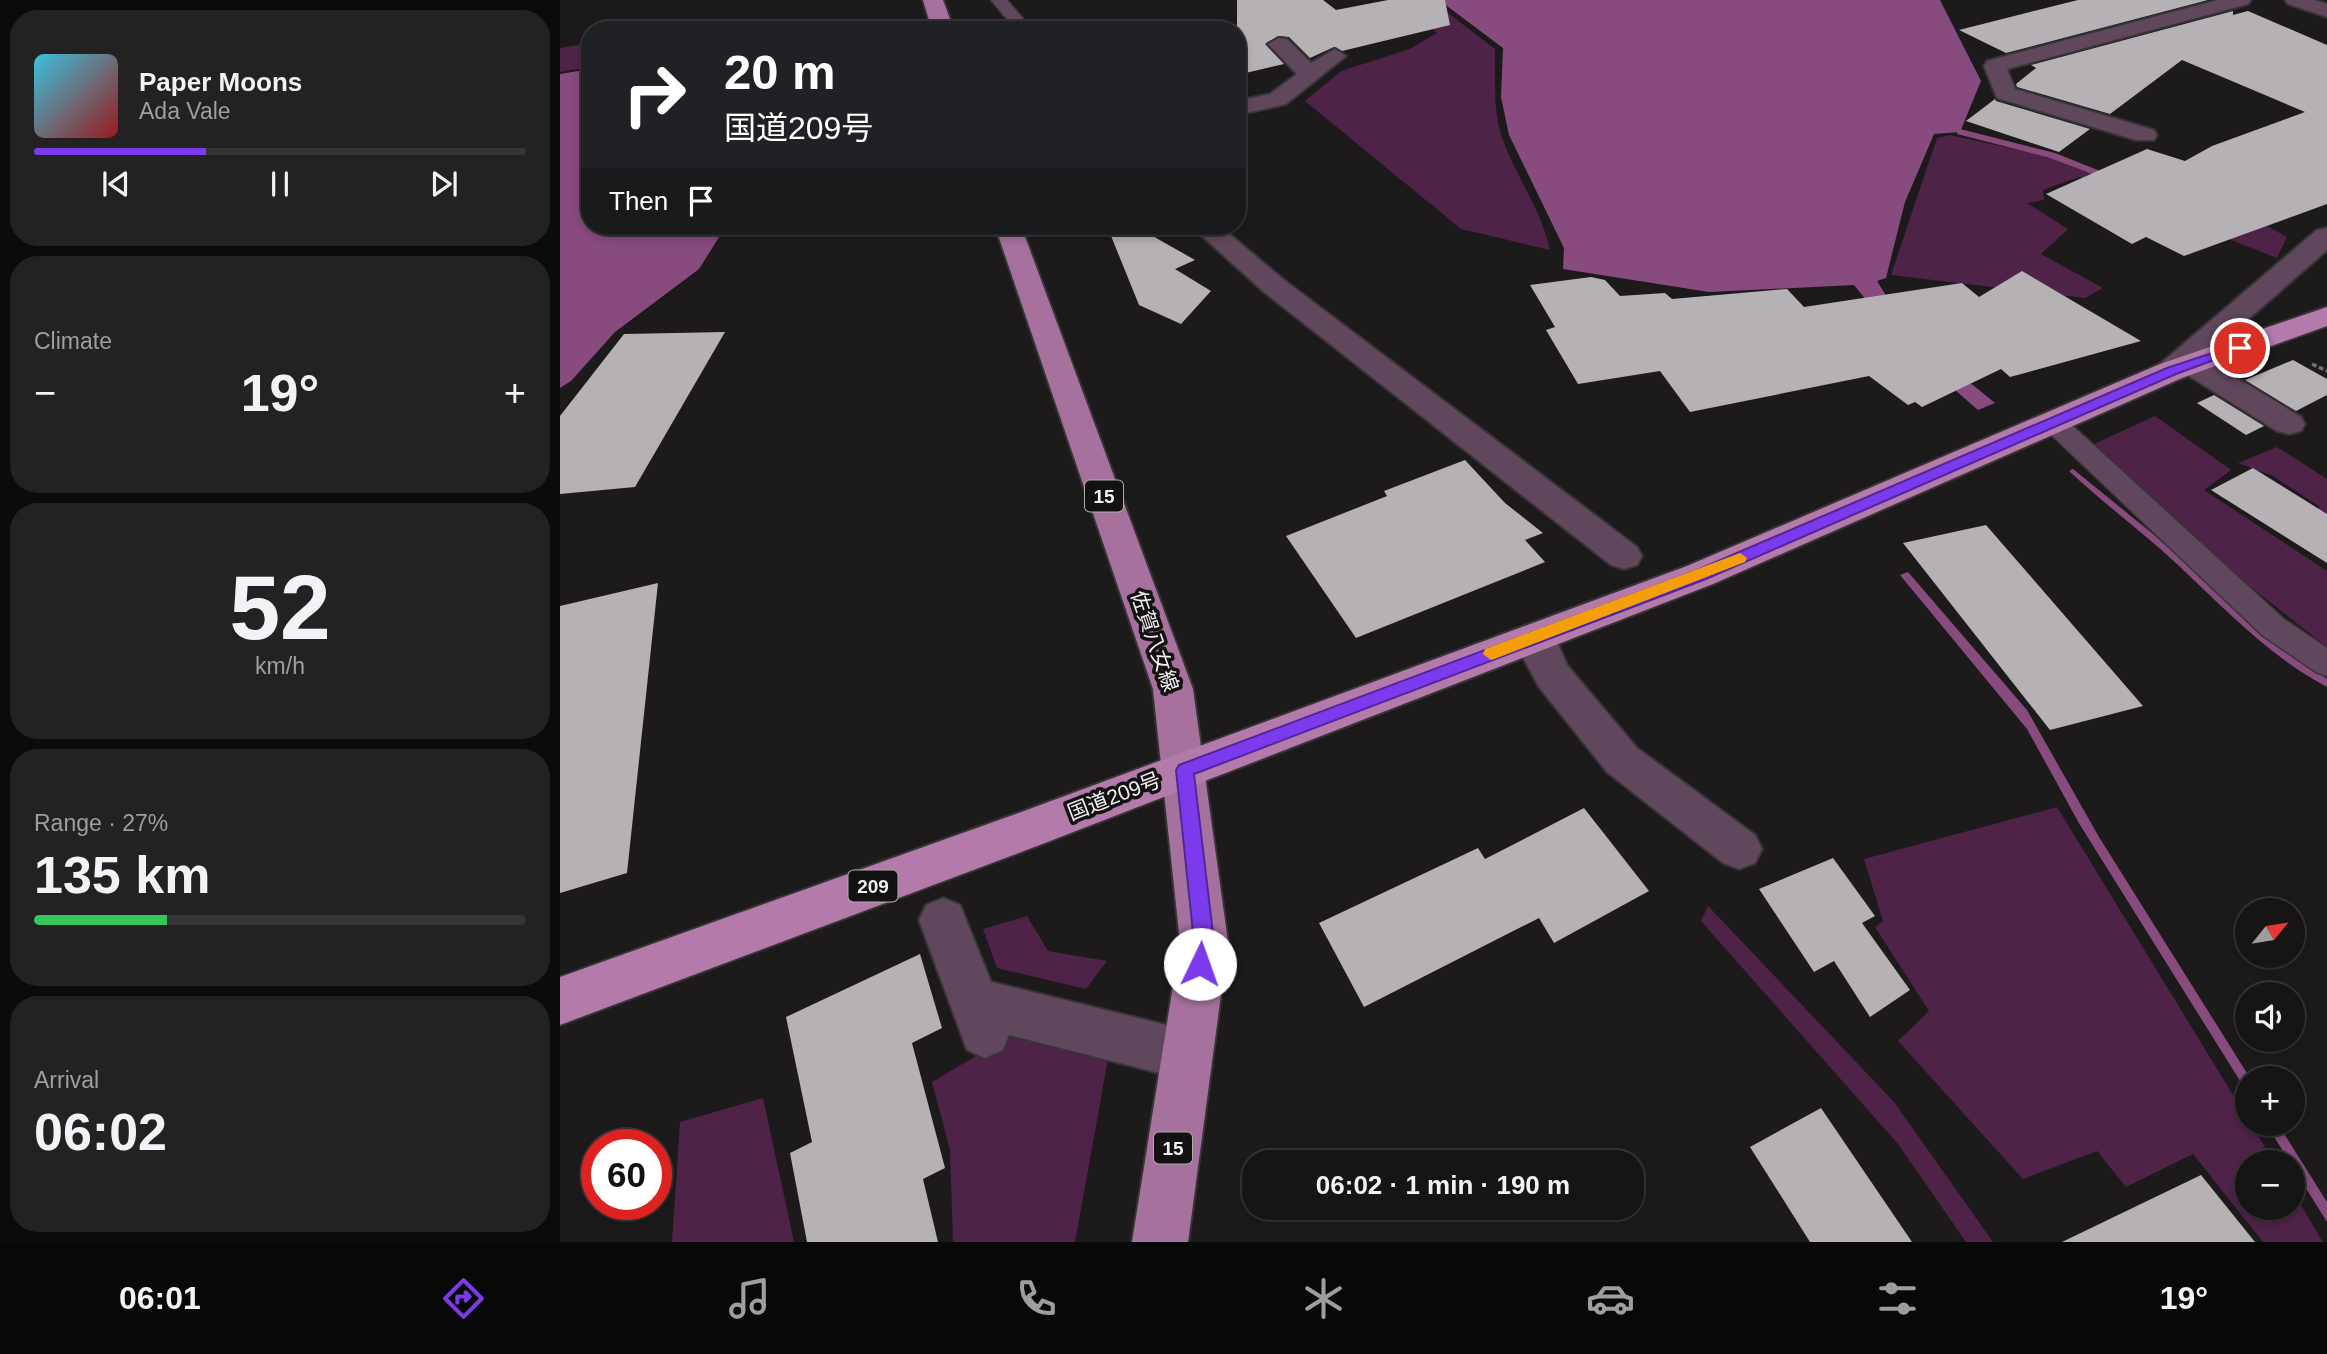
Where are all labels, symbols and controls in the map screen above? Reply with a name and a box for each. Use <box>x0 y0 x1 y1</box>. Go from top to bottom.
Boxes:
text: 20 m <box>724 45 836 99</box>
icon: right <box>609 49 700 140</box>
text: Paper Moons <box>139 67 302 97</box>
text: Ada Vale <box>139 98 231 124</box>
text: 国道209号 <box>724 110 873 146</box>
icon: previous <box>97 165 135 203</box>
icon: pause <box>261 165 299 203</box>
icon: next <box>425 165 463 203</box>
icon: arrive <box>682 182 720 220</box>
text: Then <box>609 186 668 216</box>
pin <box>2210 318 2270 378</box>
text: Climate <box>34 328 112 354</box>
icon: arrive <box>2221 329 2259 367</box>
text: 19° <box>241 364 319 422</box>
text: − <box>34 372 56 414</box>
text: + <box>504 372 526 414</box>
road number: 15 <box>1085 481 1123 512</box>
text: 52 <box>229 557 331 658</box>
street label: 佐賀八女線 <box>1127 588 1183 694</box>
text: km/h <box>255 653 305 679</box>
street label: 国道209号 <box>1064 768 1164 824</box>
text: Range · 27% <box>34 810 168 836</box>
text: 135 km <box>34 846 210 904</box>
road number: 209 <box>848 870 898 902</box>
north arrow <box>2235 898 2305 968</box>
map controls <box>2235 898 2305 1220</box>
position arrow <box>1163 927 1237 1001</box>
button: sound <box>2235 982 2305 1052</box>
button: + <box>2235 1066 2305 1136</box>
text: Arrival <box>34 1067 99 1093</box>
text: 06:02 <box>34 1103 167 1161</box>
speed limit sign: 60 <box>581 1129 672 1220</box>
road number: 15 <box>1154 1132 1192 1164</box>
button: − <box>2235 1150 2305 1220</box>
text: 06:02 · 1 min · 190 m <box>1316 1170 1570 1200</box>
icon: directions <box>439 1274 488 1323</box>
icon: music <box>725 1274 774 1323</box>
icon: phone <box>1012 1274 1061 1323</box>
icon: climate <box>1299 1274 1348 1323</box>
icon: car <box>1586 1274 1635 1323</box>
icon: filters <box>1873 1274 1922 1323</box>
text: 06:01 <box>119 1280 201 1316</box>
text: 19° <box>2160 1280 2208 1316</box>

